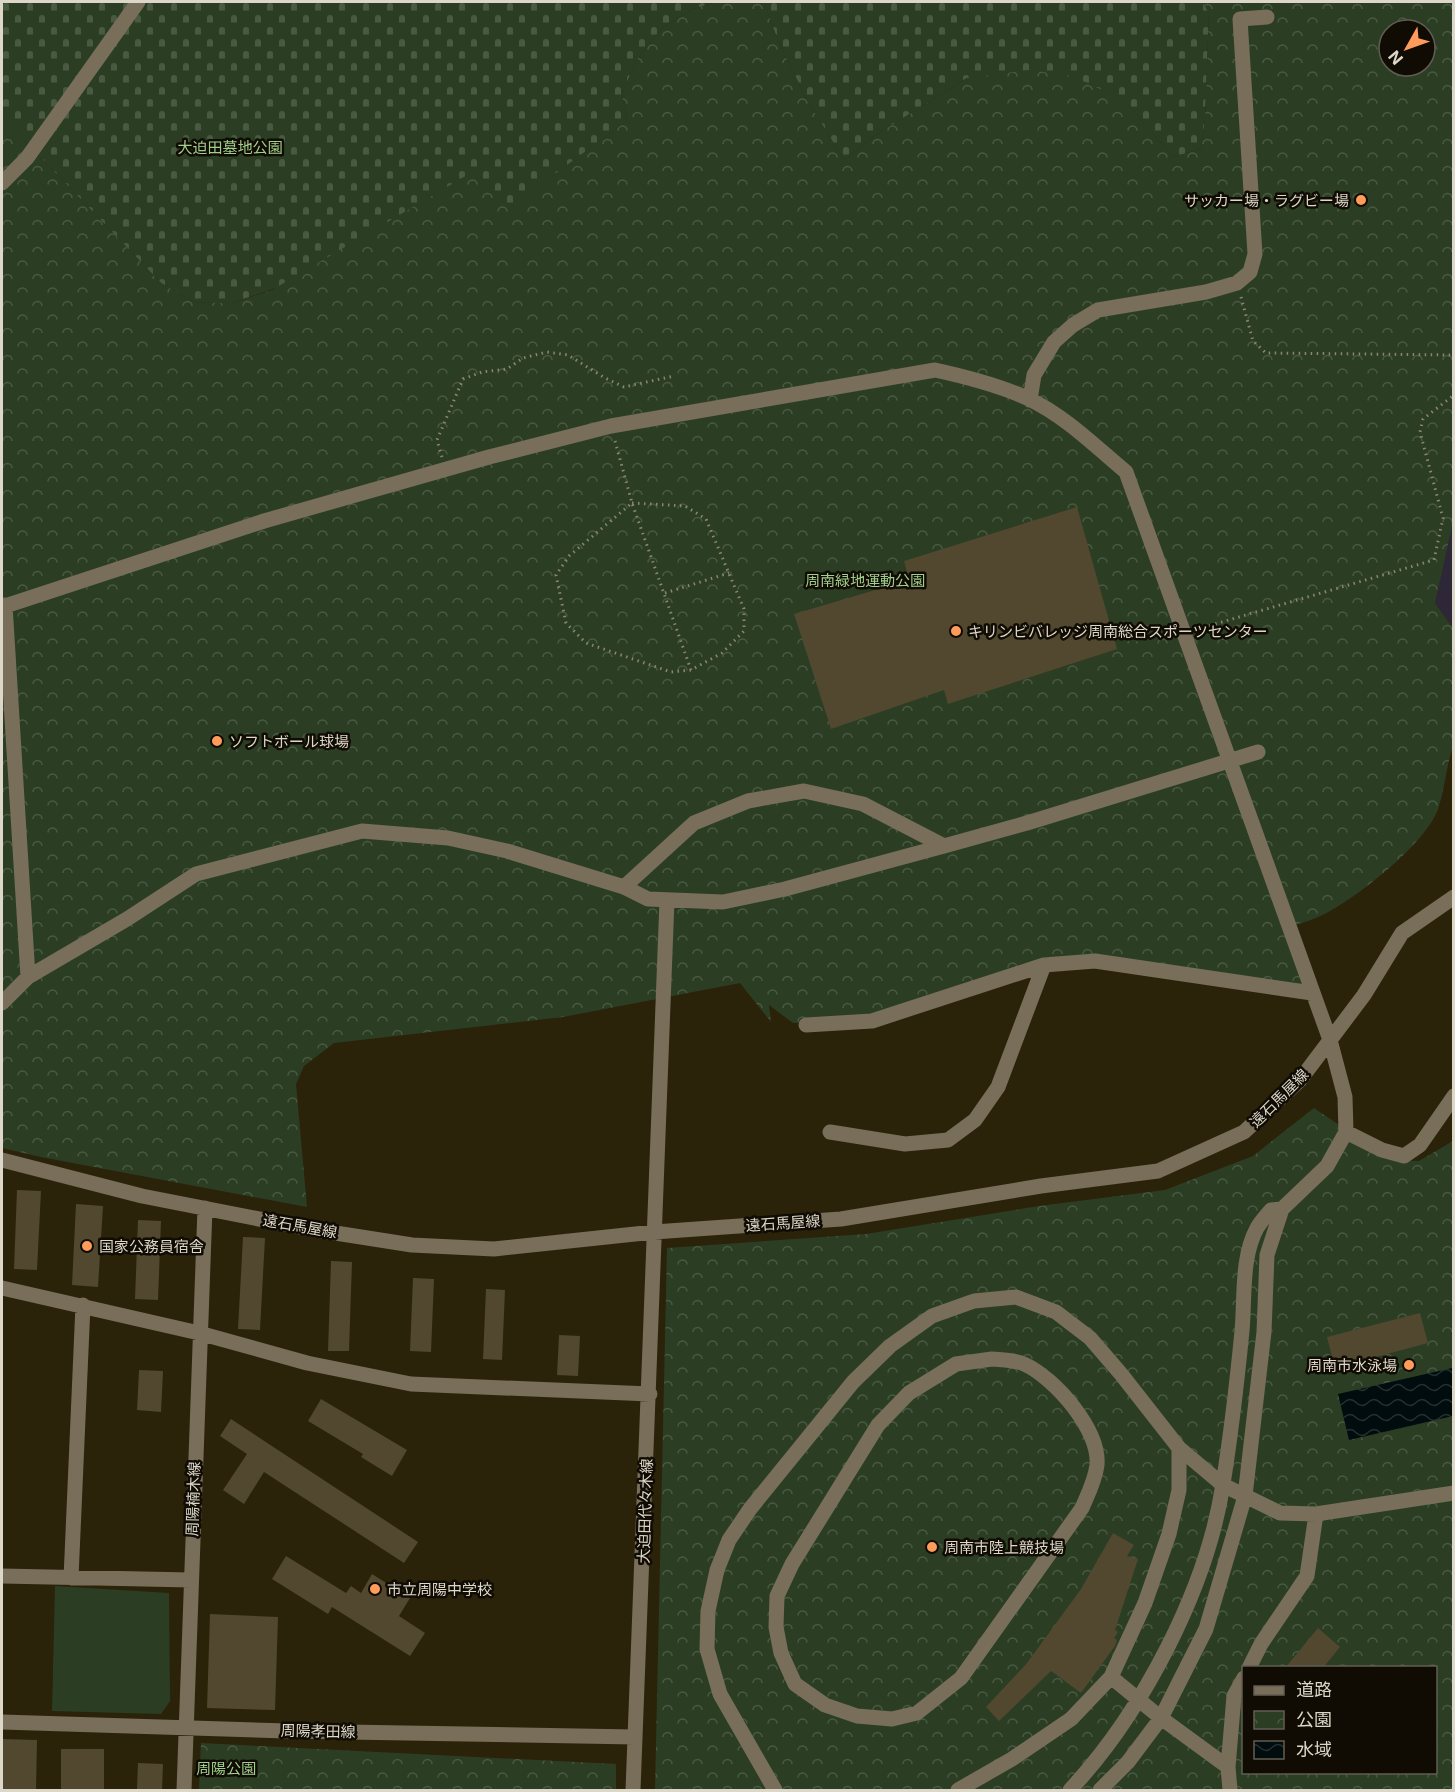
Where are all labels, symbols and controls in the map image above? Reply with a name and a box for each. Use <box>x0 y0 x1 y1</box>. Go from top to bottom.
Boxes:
north arrow <box>1377 18 1437 78</box>
text: N <box>1384 47 1407 69</box>
park label: 大迫田墓地公園 <box>177 138 283 157</box>
place label: サッカー場・ラグビー場 <box>1184 191 1349 210</box>
marker: サッカー場・ラグビー場 <box>1354 193 1368 207</box>
park label: 周南緑地運動公園 <box>805 571 925 590</box>
place label: キリンビバレッジ周南総合スポーツセンター <box>968 622 1268 641</box>
marker: キリンビバレッジ周南総合スポーツセンター <box>949 624 963 638</box>
place label: ソフトボール球場 <box>229 732 349 751</box>
marker: ソフトボール球場 <box>210 734 224 748</box>
street label: 遠石馬屋線 <box>1246 1065 1312 1131</box>
street label: 遠石馬屋線 <box>261 1210 339 1242</box>
street label: 遠石馬屋線 <box>745 1211 821 1235</box>
place label: 国家公務員宿舎 <box>99 1237 204 1256</box>
marker: 国家公務員宿舎 <box>80 1239 94 1253</box>
place label: 周南市水泳場 <box>1307 1356 1397 1375</box>
marker: 周南市水泳場 <box>1402 1358 1416 1372</box>
street label: 大迫田代々木線 <box>634 1458 656 1564</box>
street label: 周陽楠木線 <box>182 1461 204 1537</box>
place label: 周南市陸上競技場 <box>944 1538 1064 1557</box>
marker: 周南市陸上競技場 <box>925 1540 939 1554</box>
place label: 市立周陽中学校 <box>387 1580 492 1599</box>
marker: 市立周陽中学校 <box>368 1582 382 1596</box>
legend <box>1242 1666 1437 1774</box>
text: 道路 <box>1296 1679 1332 1700</box>
text: 公園 <box>1296 1709 1332 1730</box>
street label: 周陽孝田線 <box>280 1721 356 1741</box>
text: 水域 <box>1296 1739 1332 1760</box>
park label: 周陽公園 <box>196 1759 256 1778</box>

